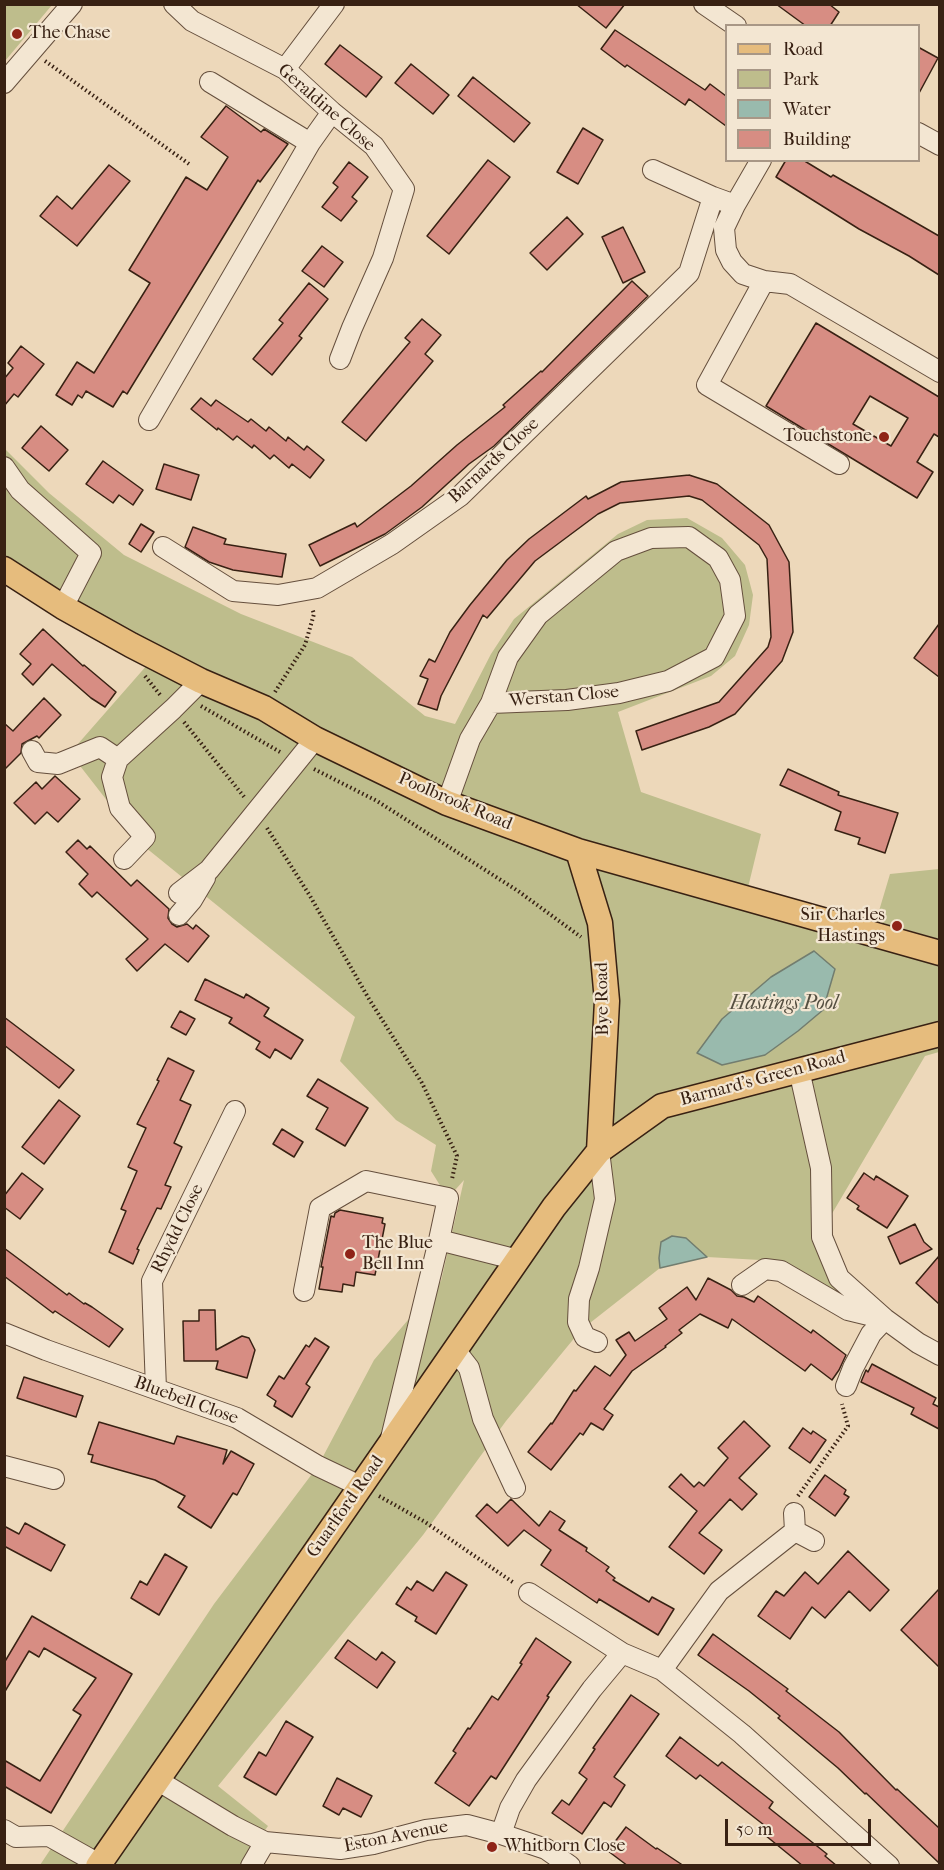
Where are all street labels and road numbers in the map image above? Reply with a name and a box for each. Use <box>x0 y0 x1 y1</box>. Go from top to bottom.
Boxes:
street label: Geraldine Close <box>273 60 379 156</box>
street label: Barnards Close <box>444 414 544 508</box>
street label: Werstan Close <box>508 681 620 713</box>
street label: Poolbrook Road <box>395 768 515 836</box>
street label: Bye Road <box>592 962 614 1036</box>
street label: Barnard's Green Road <box>678 1047 848 1111</box>
street label: Rhydd Close <box>147 1181 209 1277</box>
street label: Bluebell Close <box>131 1372 241 1430</box>
street label: Guarlford Road <box>303 1452 389 1562</box>
street label: Eston Avenue <box>342 1816 450 1858</box>

